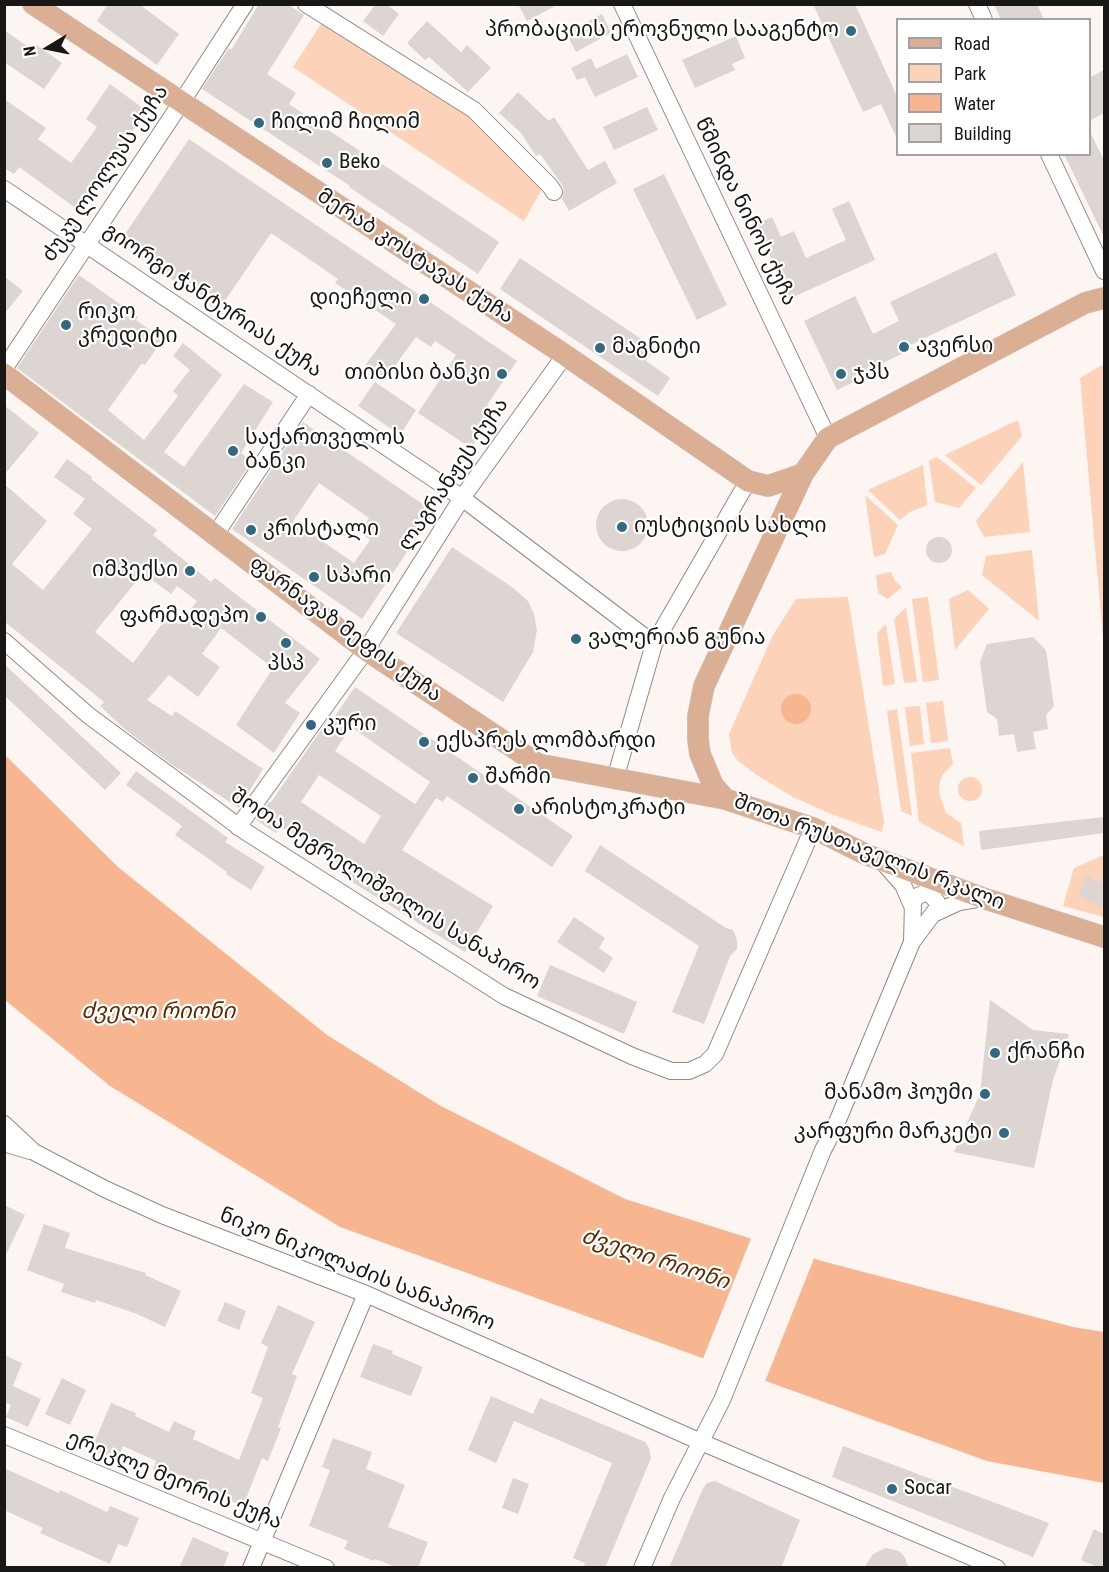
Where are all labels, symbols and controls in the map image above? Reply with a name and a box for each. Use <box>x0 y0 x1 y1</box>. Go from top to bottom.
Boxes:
north arrow <box>18 18 78 78</box>
place label: პრობაციის ეროვნული სააგენტო <box>485 18 839 44</box>
legend <box>896 18 1091 156</box>
marker: პრობაციის ეროვნული სააგენტო <box>844 24 858 38</box>
text: Road <box>954 33 990 54</box>
text: N <box>20 45 40 58</box>
text: Park <box>954 63 986 84</box>
street label: ძუკუ ლოლუას ქუჩა <box>37 81 175 267</box>
text: Water <box>954 93 995 114</box>
place label: ჩილიმ ჩილიმ <box>271 110 420 136</box>
street label: წმინდა ნინოს ქუჩა <box>689 114 801 310</box>
marker: ჩილიმ ჩილიმ <box>252 116 266 130</box>
text: Building <box>954 123 1011 144</box>
place label: Beko <box>339 150 380 176</box>
marker: Beko <box>320 156 334 170</box>
street label: მერაბ კოსტავას ქუჩა <box>312 184 518 330</box>
street label: გიორგი ჭანტურიას ქუჩა <box>98 218 326 384</box>
place label: დიეჩელი <box>310 286 412 312</box>
marker: დიეჩელი <box>417 292 431 306</box>
place label: რიკო კრედიტი <box>78 300 178 350</box>
marker: რიკო კრედიტი <box>59 318 73 332</box>
place label: ავერსი <box>916 334 993 360</box>
place label: მაგნიტი <box>612 335 701 361</box>
marker: ავერსი <box>897 340 911 354</box>
marker: მაგნიტი <box>593 341 607 355</box>
place label: თიბისი ბანკი <box>344 361 490 387</box>
place label: ჯპს <box>853 361 890 387</box>
marker: თიბისი ბანკი <box>495 367 509 381</box>
marker: ჯპს <box>834 367 848 381</box>
street label: ლაგრანჟეს ქუჩა <box>394 394 514 556</box>
place label: საქართველოს ბანკი <box>245 426 405 476</box>
marker: საქართველოს ბანკი <box>226 444 240 458</box>
place label: იუსტიციის სახლი <box>634 514 827 540</box>
place label: კრისტალი <box>263 517 379 543</box>
marker: იუსტიციის სახლი <box>615 520 629 534</box>
marker: კრისტალი <box>244 523 258 537</box>
street label: ფარნავაზ მეფის ქუჩა <box>244 552 446 708</box>
place label: იმპექსი <box>92 558 178 584</box>
marker: იმპექსი <box>183 564 197 578</box>
place label: სპარი <box>326 564 391 590</box>
marker: სპარი <box>307 570 321 584</box>
place label: ფარმადეპო <box>119 604 249 630</box>
marker: ფარმადეპო <box>254 610 268 624</box>
place label: ვალერიან გუნია <box>588 626 766 652</box>
marker: ვალერიან გუნია <box>569 632 583 646</box>
marker: პსპ <box>279 636 293 650</box>
place label: პსპ <box>268 652 304 678</box>
place label: კური <box>323 712 376 738</box>
marker: კური <box>304 718 318 732</box>
place label: ექსპრეს ლომბარდი <box>436 729 656 755</box>
marker: ექსპრეს ლომბარდი <box>417 735 431 749</box>
place label: შარმი <box>485 765 551 791</box>
marker: შარმი <box>466 771 480 785</box>
street label: შოთა მეგრელიშვილის სანაპირო <box>226 784 544 996</box>
street label: შოთა რუსთაველის რკალი <box>730 790 1008 916</box>
place label: არისტოკრატი <box>531 796 686 822</box>
marker: არისტოკრატი <box>512 802 526 816</box>
water label: ძველი რიონი <box>81 999 235 1025</box>
place label: ქრანჩი <box>1007 1040 1085 1066</box>
marker: ქრანჩი <box>988 1046 1002 1060</box>
place label: მანამო ჰოუმი <box>824 1081 973 1107</box>
marker: მანამო ჰოუმი <box>978 1087 992 1101</box>
place label: კარფური მარკეტი <box>794 1120 992 1146</box>
marker: კარფური მარკეტი <box>997 1126 1011 1140</box>
street label: ნიკო ნიკოლაძის სანაპირო <box>216 1203 498 1337</box>
water label: ძველი რიონი <box>578 1224 732 1296</box>
street label: ერეკლე მეორის ქუჩა <box>63 1426 285 1536</box>
place label: Socar <box>904 1476 952 1502</box>
marker: Socar <box>885 1482 899 1496</box>

